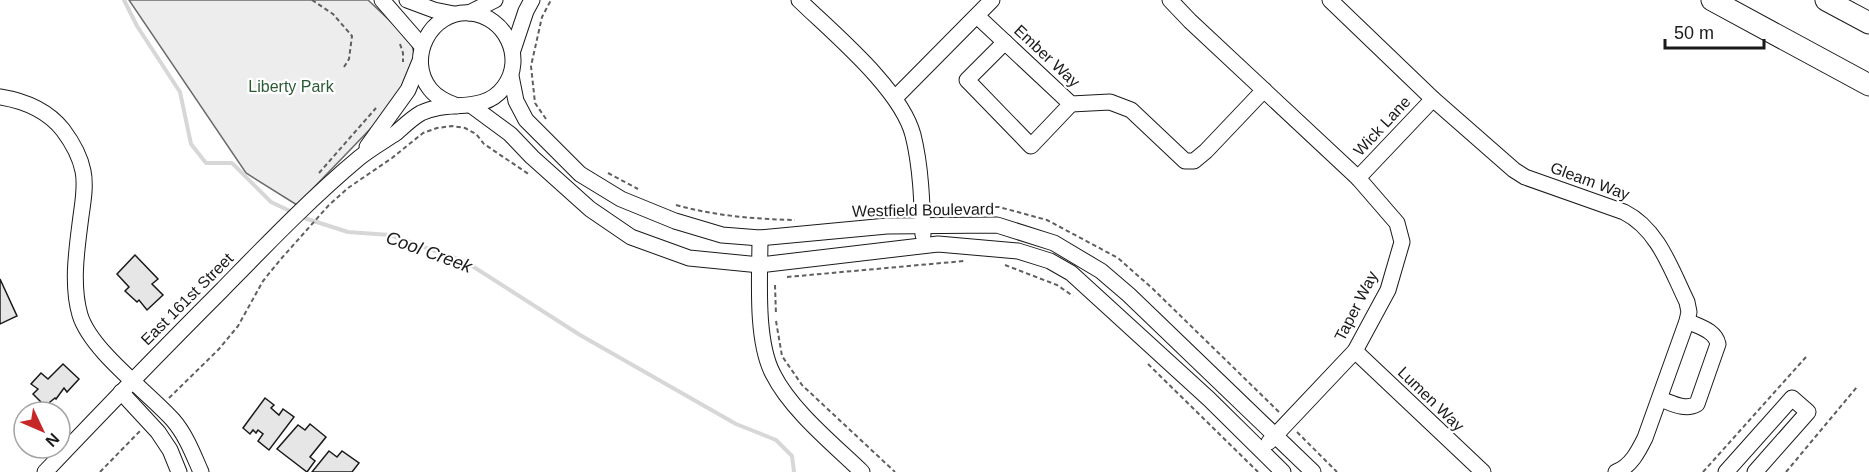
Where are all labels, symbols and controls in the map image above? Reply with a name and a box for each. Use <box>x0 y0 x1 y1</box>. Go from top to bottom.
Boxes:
scale bar <box>1665 12 1764 50</box>
street label: Ember Way <box>1011 21 1083 91</box>
text: 50 m <box>1674 23 1714 43</box>
park label: Liberty Park <box>248 78 335 95</box>
street label: Wick Lane <box>1350 93 1414 159</box>
street label: Gleam Way <box>1548 159 1632 203</box>
street label: Westfield Boulevard <box>852 200 994 220</box>
water label: Cool Creek <box>383 227 476 277</box>
street label: East 161st Street <box>138 249 237 348</box>
street label: Taper Way <box>1331 268 1381 344</box>
street label: Lumen Way <box>1395 363 1467 435</box>
north arrow <box>12 400 72 460</box>
text: N <box>42 430 63 450</box>

